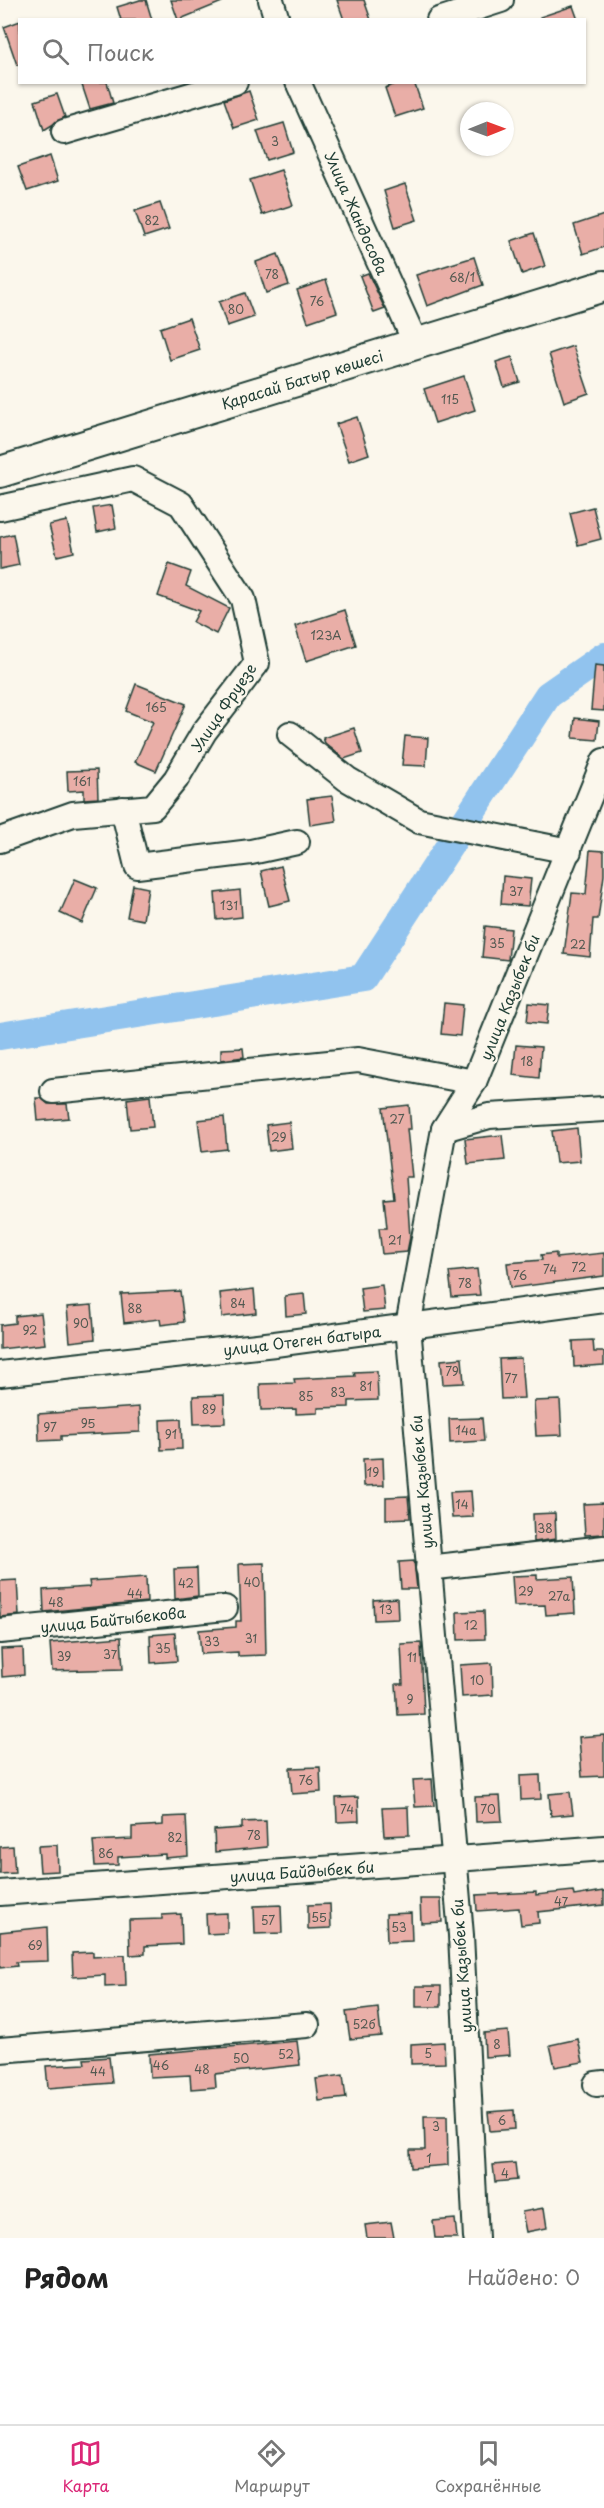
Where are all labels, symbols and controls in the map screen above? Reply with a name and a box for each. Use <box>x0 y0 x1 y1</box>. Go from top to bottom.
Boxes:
search box <box>18 18 586 84</box>
icon: search <box>39 35 72 68</box>
text: Поиск <box>87 35 154 68</box>
north arrow <box>460 102 514 156</box>
house number: 3 <box>271 132 279 150</box>
street label: Улица Жандосова <box>319 148 395 279</box>
house number: 82 <box>145 211 160 229</box>
house number: 78 <box>265 265 279 283</box>
house number: 68/1 <box>449 268 475 286</box>
house number: 76 <box>310 292 324 310</box>
house number: 80 <box>228 300 244 318</box>
street label: Қарасай Батыр көшесі <box>218 343 386 415</box>
house number: 115 <box>441 390 459 408</box>
house number: 123А <box>310 626 342 644</box>
street label: Улица Фруезе <box>185 658 261 756</box>
house number: 165 <box>145 698 167 716</box>
house number: 161 <box>73 772 91 790</box>
house number: 37 <box>509 882 524 900</box>
house number: 131 <box>220 896 238 914</box>
street label: улица Казыбек би <box>473 931 545 1063</box>
house number: 35 <box>489 934 505 952</box>
house number: 22 <box>570 935 586 953</box>
house number: 18 <box>521 1052 533 1070</box>
house number: 27 <box>390 1110 405 1128</box>
house number: 29 <box>271 1128 287 1146</box>
house number: 21 <box>388 1231 402 1249</box>
house number: 72 <box>571 1258 587 1276</box>
house number: 74 <box>543 1260 557 1278</box>
house number: 76 <box>513 1266 527 1284</box>
house number: 78 <box>458 1274 472 1292</box>
house number: 84 <box>230 1294 246 1312</box>
house number: 88 <box>128 1299 142 1317</box>
house number: 90 <box>73 1314 89 1332</box>
street label: улица Отеген батыра <box>222 1319 383 1361</box>
house number: 92 <box>22 1321 38 1339</box>
house number: 79 <box>445 1362 459 1380</box>
house number: 77 <box>504 1369 518 1387</box>
house number: 81 <box>360 1377 372 1395</box>
house number: 83 <box>330 1383 346 1401</box>
house number: 85 <box>299 1387 313 1405</box>
house number: 89 <box>202 1400 216 1418</box>
house number: 95 <box>81 1414 95 1432</box>
street label: улица Казыбек би <box>404 1414 438 1550</box>
house number: 97 <box>43 1418 57 1436</box>
house number: 14а <box>456 1421 477 1439</box>
house number: 91 <box>165 1425 177 1443</box>
house number: 19 <box>367 1463 379 1481</box>
house number: 14 <box>455 1495 469 1513</box>
house number: 38 <box>537 1519 553 1537</box>
house number: 40 <box>244 1573 261 1591</box>
house number: 42 <box>178 1574 194 1592</box>
house number: 29 <box>518 1582 534 1600</box>
house number: 44 <box>127 1584 143 1602</box>
house number: 27а <box>548 1587 570 1605</box>
house number: 48 <box>48 1593 64 1611</box>
street label: улица Байтыбекова <box>39 1600 188 1638</box>
house number: 13 <box>379 1600 393 1618</box>
house number: 12 <box>464 1616 478 1634</box>
house number: 31 <box>245 1629 257 1647</box>
house number: 33 <box>204 1632 220 1650</box>
house number: 35 <box>155 1639 171 1657</box>
house number: 37 <box>103 1645 118 1663</box>
house number: 39 <box>57 1647 71 1665</box>
house number: 11 <box>407 1648 417 1666</box>
house number: 10 <box>470 1671 484 1689</box>
house number: 9 <box>406 1690 414 1708</box>
house number: 76 <box>299 1771 313 1789</box>
house number: 74 <box>340 1800 354 1818</box>
house number: 70 <box>480 1800 496 1818</box>
house number: 78 <box>247 1826 261 1844</box>
house number: 82 <box>168 1828 183 1846</box>
house number: 86 <box>98 1844 114 1862</box>
street label: улица Байдыбек би <box>229 1854 375 1888</box>
house number: 47 <box>554 1892 569 1910</box>
street label: улица Казыбек би <box>445 1898 477 2034</box>
house number: 55 <box>311 1908 327 1926</box>
house number: 57 <box>261 1911 275 1929</box>
house number: 53 <box>391 1918 407 1936</box>
house number: 69 <box>27 1936 43 1954</box>
house number: 7 <box>426 1987 433 2005</box>
house number: 52б <box>353 2015 375 2033</box>
house number: 8 <box>493 2035 501 2053</box>
house number: 5 <box>424 2044 432 2062</box>
house number: 52 <box>278 2045 294 2063</box>
house number: 50 <box>233 2049 249 2067</box>
house number: 46 <box>153 2056 169 2074</box>
house number: 48 <box>194 2060 210 2078</box>
house number: 44 <box>90 2062 106 2080</box>
house number: 6 <box>498 2111 506 2129</box>
house number: 3 <box>432 2117 440 2135</box>
house number: 1 <box>426 2149 432 2167</box>
house number: 4 <box>501 2164 509 2182</box>
text: Рядом <box>24 2258 109 2297</box>
text: Найдено: 0 <box>467 2262 580 2292</box>
tab: Карта <box>62 2437 109 2497</box>
tab: Маршрут <box>234 2437 310 2497</box>
tab: Сохранённые <box>435 2437 542 2497</box>

